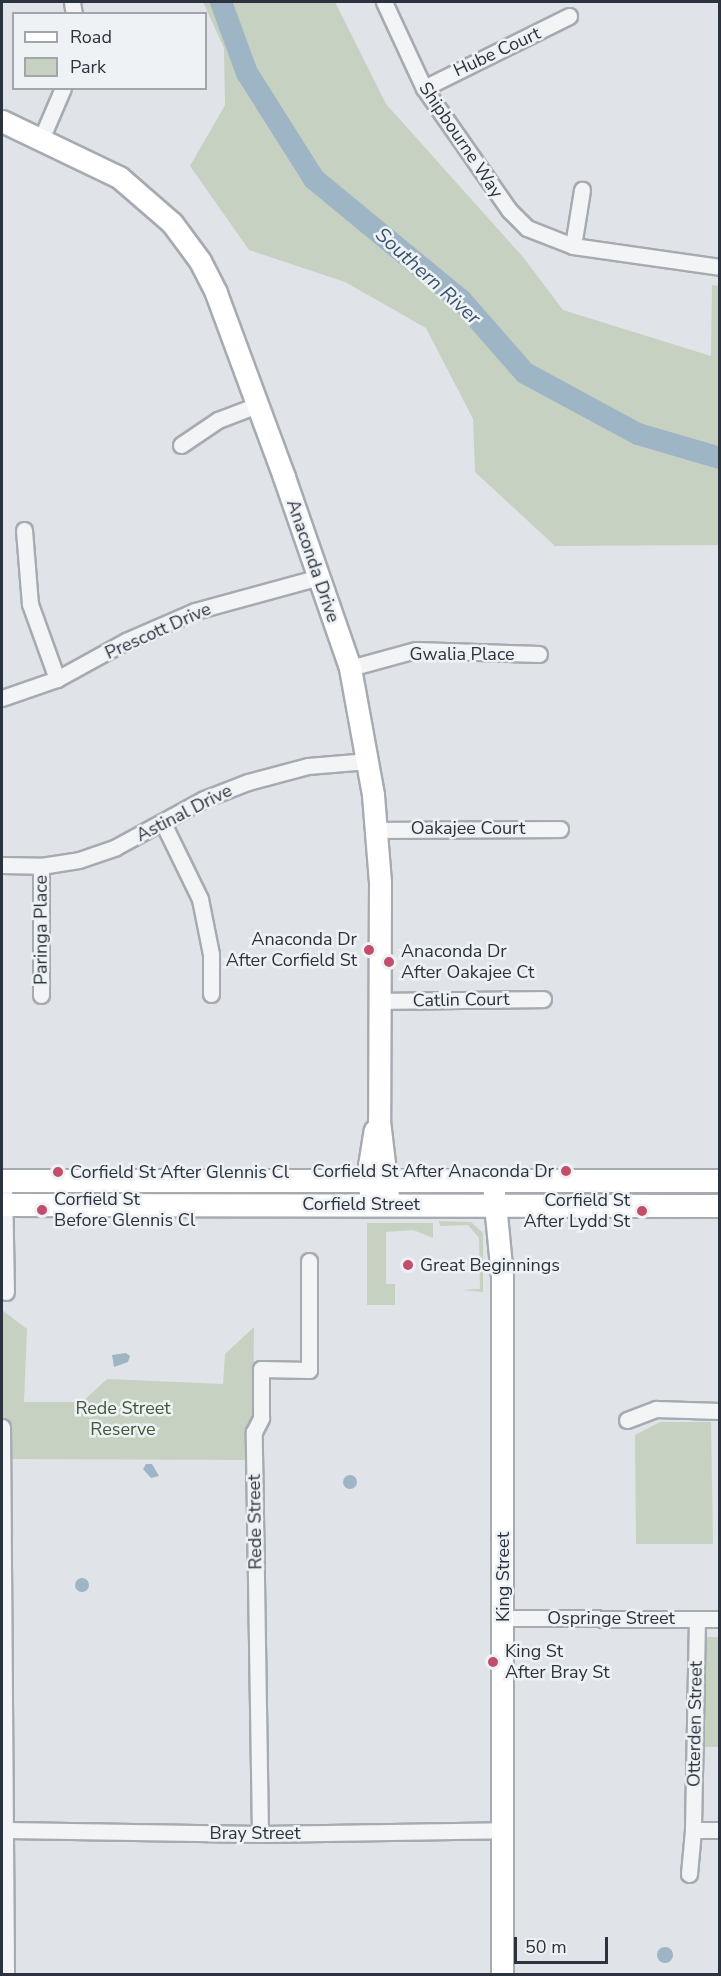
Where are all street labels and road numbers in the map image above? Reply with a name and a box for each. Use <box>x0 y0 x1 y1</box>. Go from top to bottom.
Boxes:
street label: Hube Court <box>450 22 544 82</box>
street label: Shipbourne Way <box>414 78 508 202</box>
street label: Anaconda Drive <box>282 497 344 625</box>
street label: Prescott Drive <box>102 598 214 664</box>
street label: Gwalia Place <box>409 643 515 665</box>
street label: Astinal Drive <box>133 780 235 846</box>
street label: Oakajee Court <box>411 817 525 839</box>
street label: Paringa Place <box>30 875 52 985</box>
street label: Catlin Court <box>412 988 510 1012</box>
street label: Corfield Street <box>302 1193 420 1215</box>
street label: Rede Street <box>243 1474 267 1570</box>
street label: King Street <box>492 1532 514 1622</box>
street label: Ospringe Street <box>547 1607 675 1629</box>
street label: Otterden Street <box>683 1661 707 1787</box>
street label: Bray Street <box>210 1822 300 1844</box>

